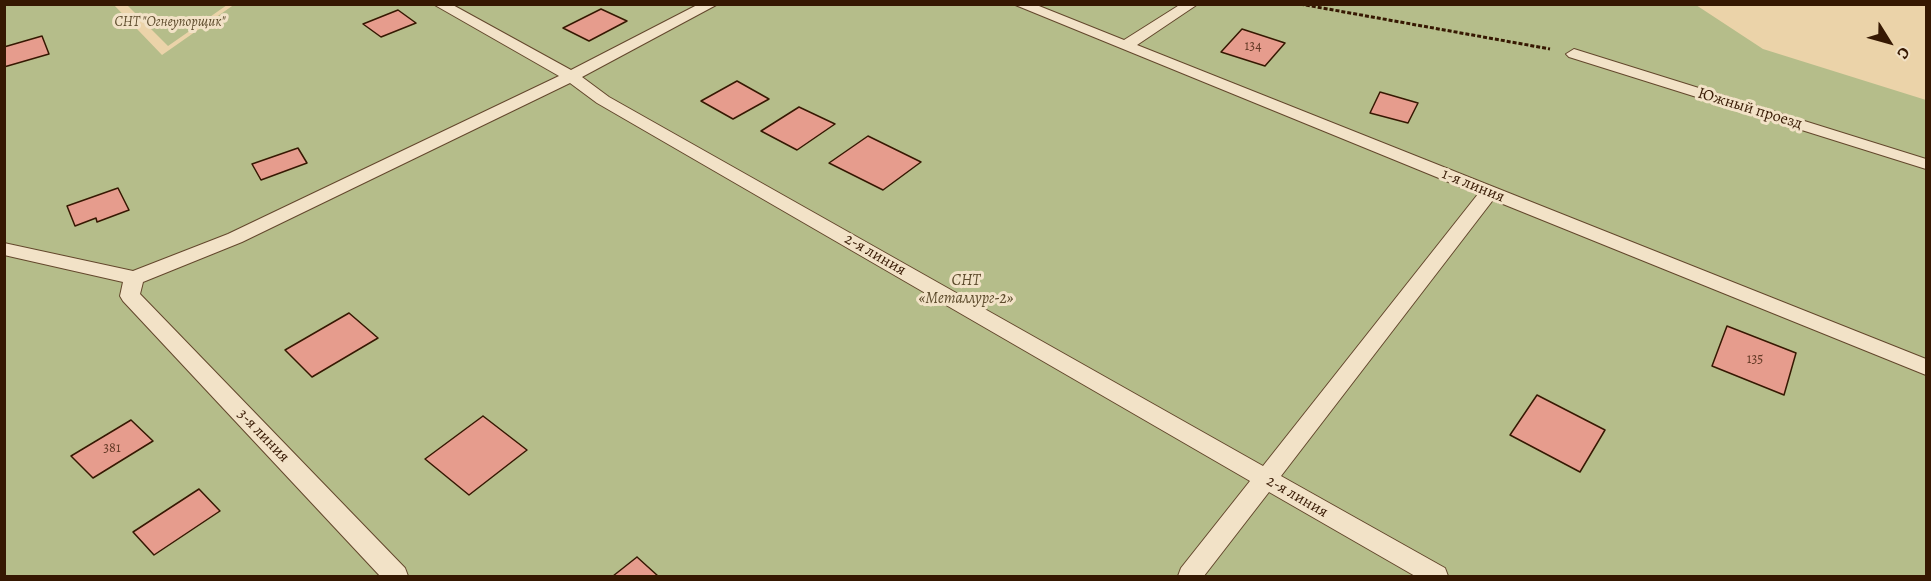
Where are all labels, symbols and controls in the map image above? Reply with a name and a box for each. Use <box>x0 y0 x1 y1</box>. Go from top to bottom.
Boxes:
north arrow <box>1859 12 1919 72</box>
park label: СНТ "Огнеупорщик" <box>114 15 226 31</box>
house number: 134 <box>1245 39 1261 55</box>
text: С <box>1892 42 1915 63</box>
street label: Южный проезд <box>1695 84 1805 134</box>
street label: 1-я линия <box>1439 165 1507 207</box>
street label: 2-я линия <box>841 230 909 280</box>
park label: СНТ «Металлург-2» <box>919 271 1013 309</box>
house number: 135 <box>1747 352 1763 368</box>
street label: 3-я линия <box>233 405 293 467</box>
house number: 381 <box>103 441 121 457</box>
street label: 2-я линия <box>1263 472 1331 522</box>

